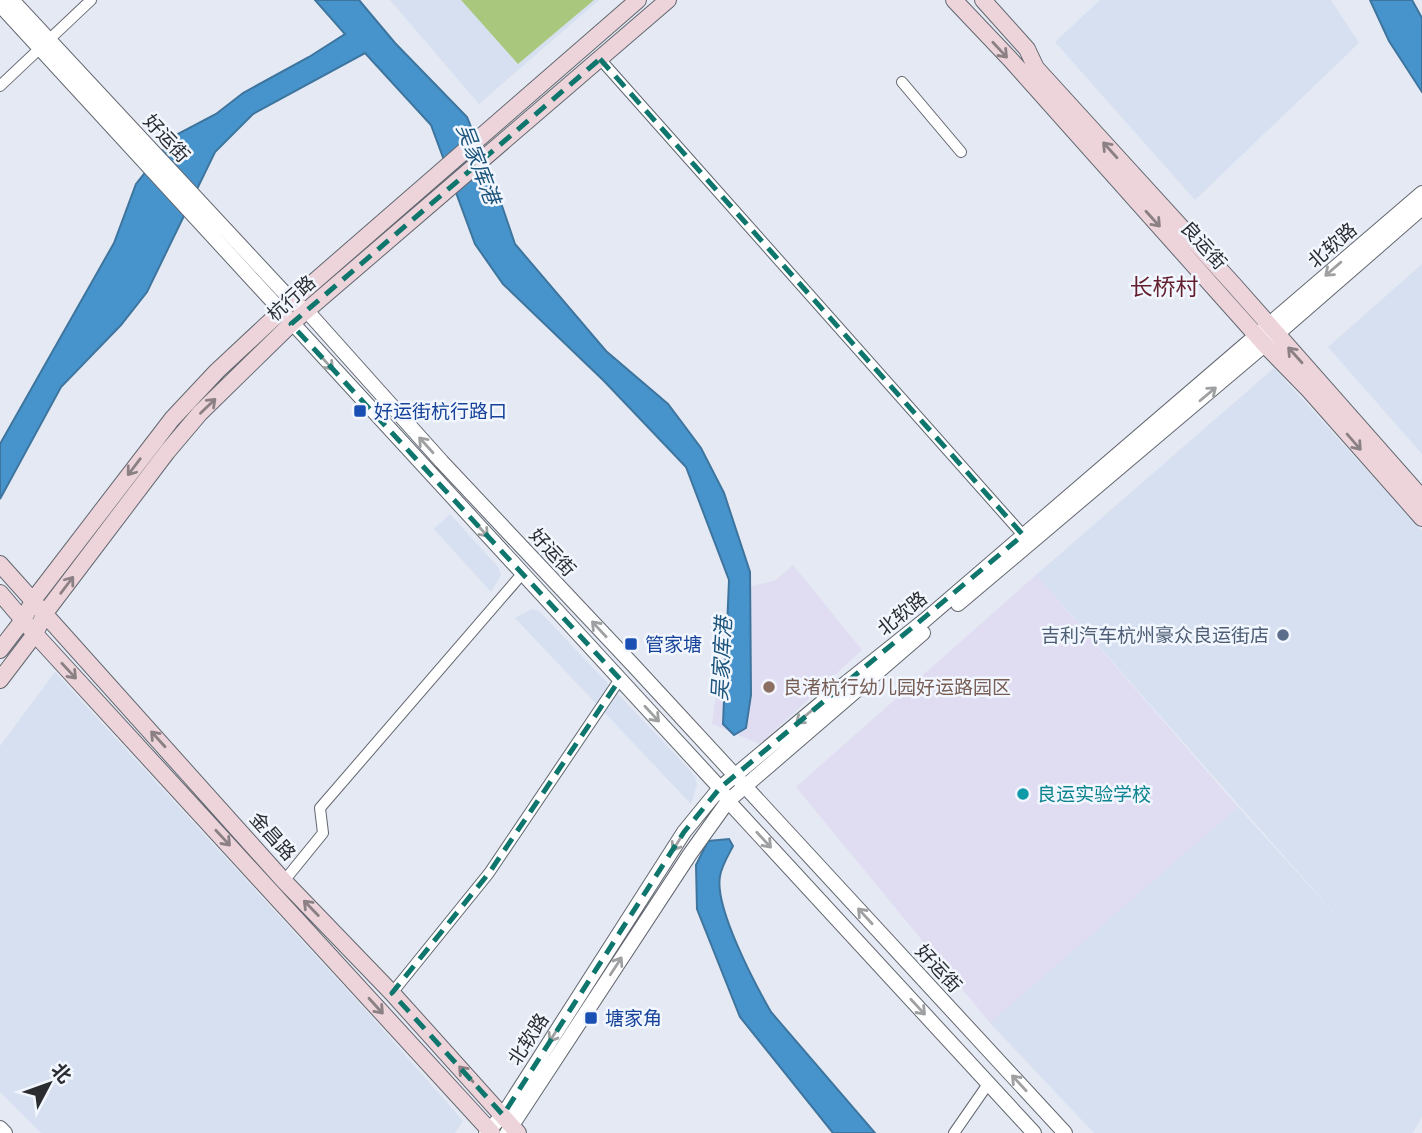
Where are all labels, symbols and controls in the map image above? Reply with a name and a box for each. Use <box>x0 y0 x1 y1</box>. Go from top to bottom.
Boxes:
one-way arrow <box>992 41 1009 58</box>
street label: 好运街 <box>140 110 194 166</box>
water label: 吴家库港 <box>452 120 506 210</box>
one-way arrow <box>1102 141 1118 159</box>
one-way arrow <box>1144 210 1161 227</box>
street label: 良运街 <box>1177 216 1231 274</box>
street label: 北软路 <box>1303 218 1361 272</box>
one-way arrow <box>1324 261 1342 277</box>
street label: 杭行路 <box>262 271 320 325</box>
district label: 长桥村 <box>1130 273 1199 300</box>
one-way arrow <box>1287 347 1303 365</box>
one-way arrow <box>318 353 335 370</box>
one-way arrow <box>1198 386 1216 401</box>
one-way arrow <box>199 398 216 415</box>
place label: 好运街杭行路口 <box>374 400 507 422</box>
marker: 好运街杭行路口 <box>352 403 368 419</box>
one-way arrow <box>1346 433 1363 450</box>
one-way arrow <box>418 436 434 454</box>
one-way arrow <box>126 458 141 476</box>
one-way arrow <box>473 520 489 538</box>
street label: 好运街 <box>526 524 580 580</box>
one-way arrow <box>59 575 74 594</box>
street label: 北软路 <box>873 587 931 639</box>
water label: 吴家库港 <box>707 613 736 702</box>
one-way arrow <box>590 621 607 638</box>
place label: 吉利汽车杭州豪众良运街店 <box>1041 624 1269 646</box>
marker: 吉利汽车杭州豪众良运街店 <box>1275 627 1291 643</box>
place label: 管家塘 <box>645 633 702 655</box>
marker: 管家塘 <box>623 636 639 652</box>
one-way arrow <box>61 662 77 680</box>
place label: 良渚杭行幼儿园好运路园区 <box>783 676 1011 698</box>
marker: 良渚杭行幼儿园好运路园区 <box>761 679 777 695</box>
one-way arrow <box>644 705 660 723</box>
one-way arrow <box>796 709 814 725</box>
one-way arrow <box>150 730 166 748</box>
place label: 良运实验学校 <box>1037 783 1151 805</box>
marker: 良运实验学校 <box>1015 786 1031 802</box>
street label: 金昌路 <box>246 807 300 865</box>
one-way arrow <box>215 829 231 847</box>
one-way arrow <box>670 831 684 851</box>
one-way arrow <box>756 831 772 849</box>
one-way arrow <box>302 900 319 917</box>
one-way arrow <box>856 908 873 925</box>
street label: 好运街 <box>912 940 966 996</box>
one-way arrow <box>609 957 623 977</box>
one-way arrow <box>368 997 384 1015</box>
one-way arrow <box>910 998 926 1016</box>
place label: 塘家角 <box>605 1007 662 1029</box>
street label: 北软路 <box>503 1009 553 1069</box>
marker: 塘家角 <box>583 1010 599 1026</box>
one-way arrow <box>548 1023 562 1043</box>
north arrow <box>14 1049 84 1119</box>
text: 北 <box>47 1058 76 1087</box>
one-way arrow <box>458 1065 474 1083</box>
one-way arrow <box>1011 1074 1027 1092</box>

